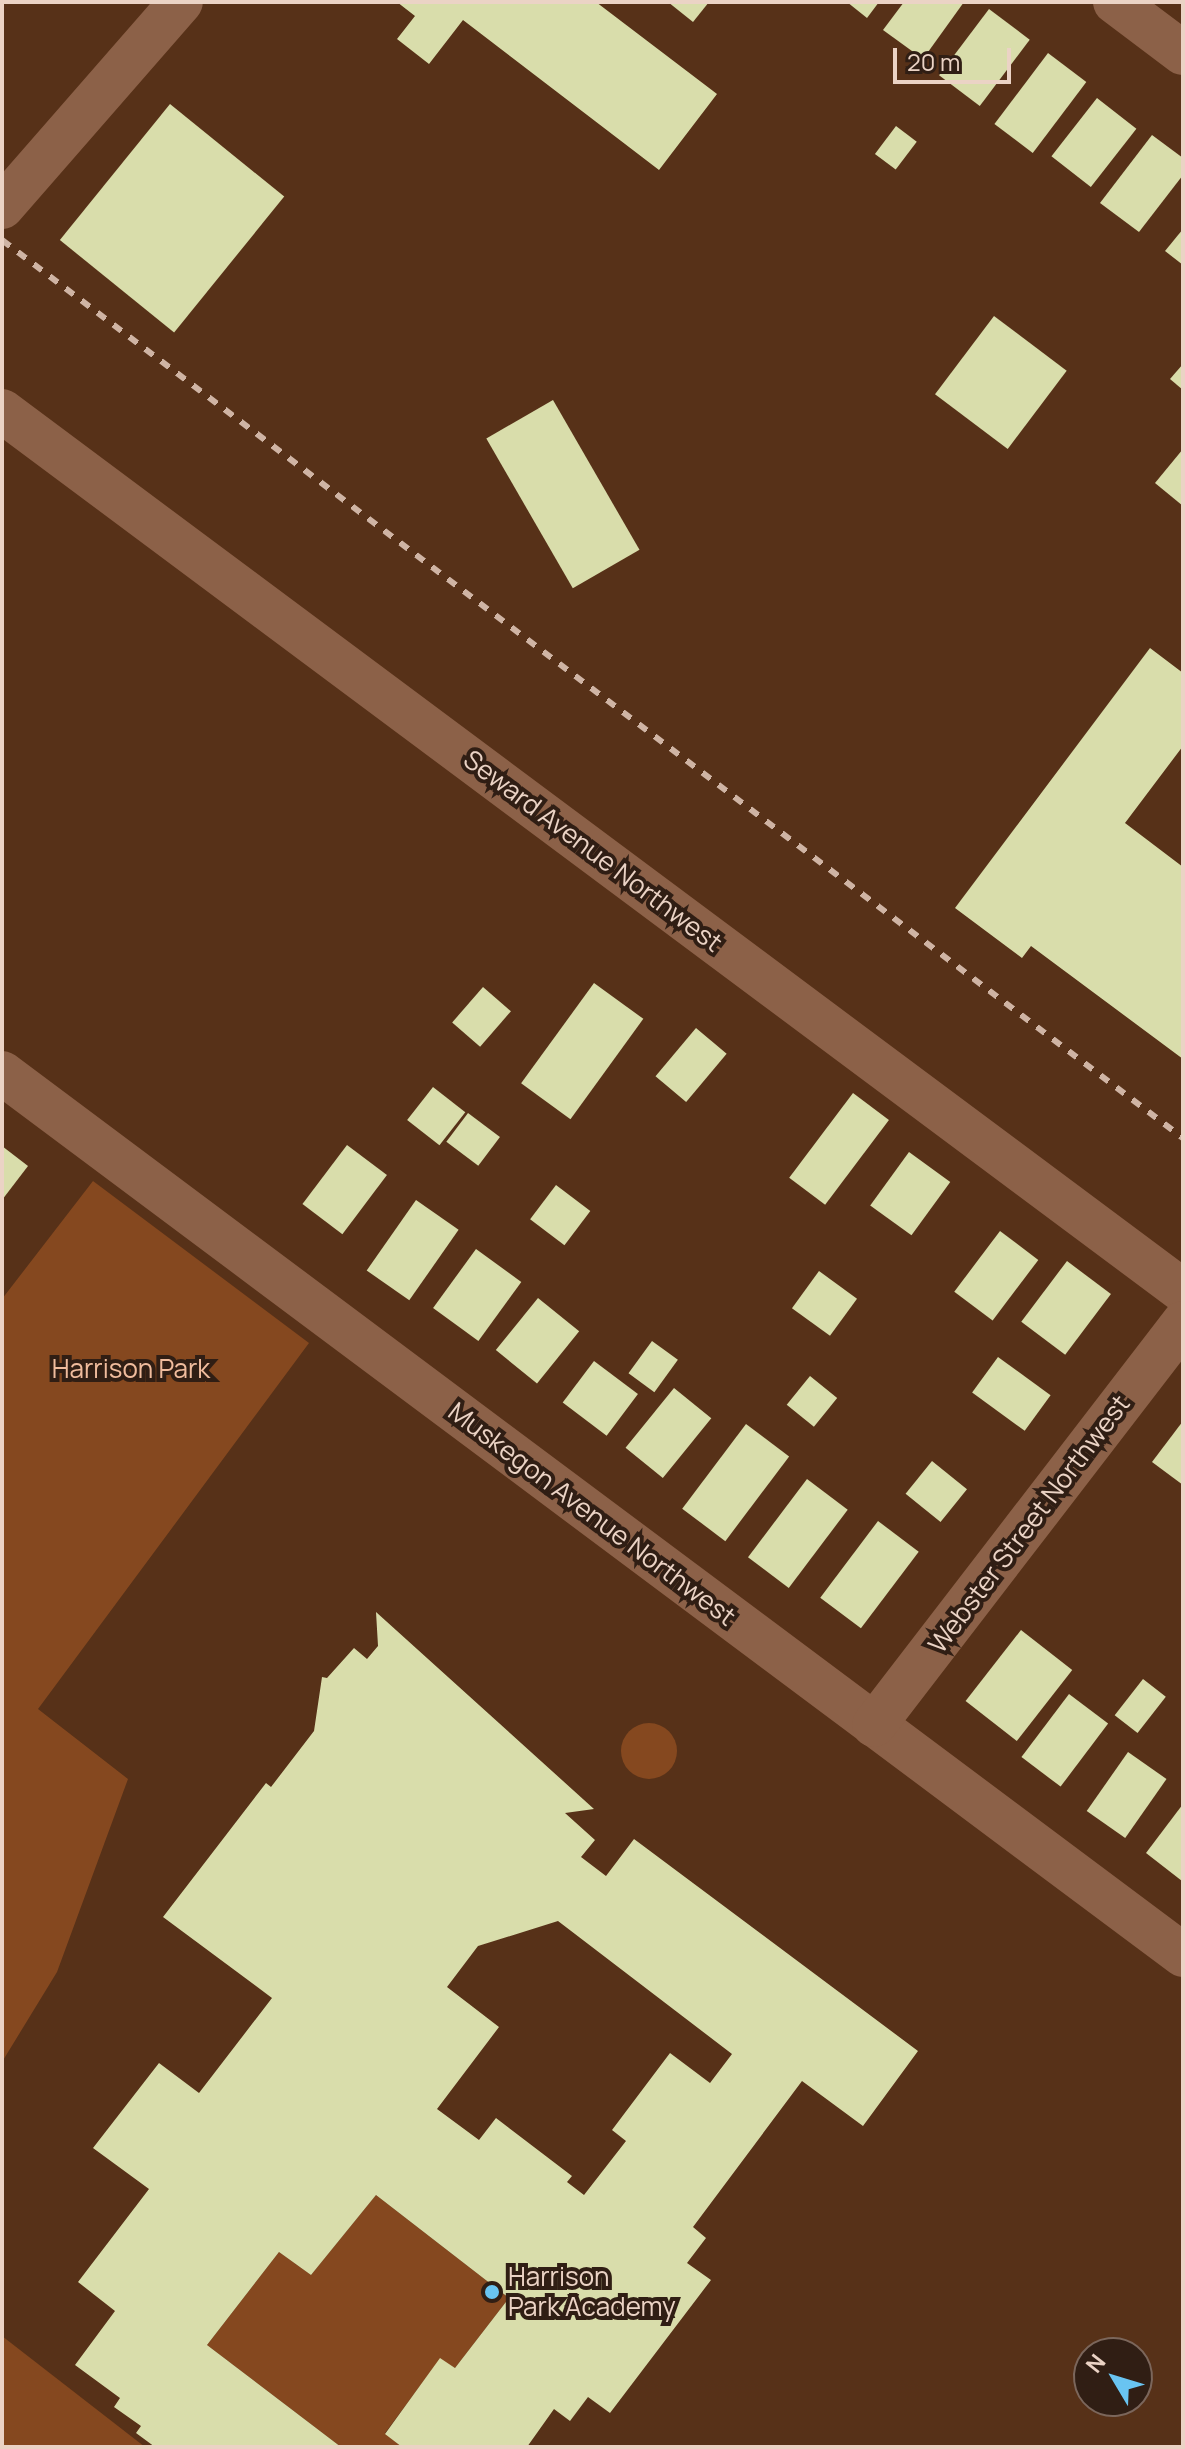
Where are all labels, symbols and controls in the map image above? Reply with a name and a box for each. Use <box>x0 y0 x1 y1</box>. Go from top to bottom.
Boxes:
scale bar <box>897 32 1015 82</box>
text: 20 m <box>907 45 960 78</box>
street label: Seward Avenue Northwest <box>458 744 728 958</box>
park label: Harrison Park <box>52 1353 210 1385</box>
street label: Webster Street Northwest <box>922 1389 1136 1659</box>
street label: Muskegon Avenue Northwest <box>442 1396 742 1632</box>
place label: Harrison Park Academy <box>508 2261 676 2322</box>
marker: Harrison Park Academy <box>483 2283 501 2301</box>
north arrow <box>1073 2337 1153 2417</box>
text: N <box>1079 2348 1112 2379</box>

